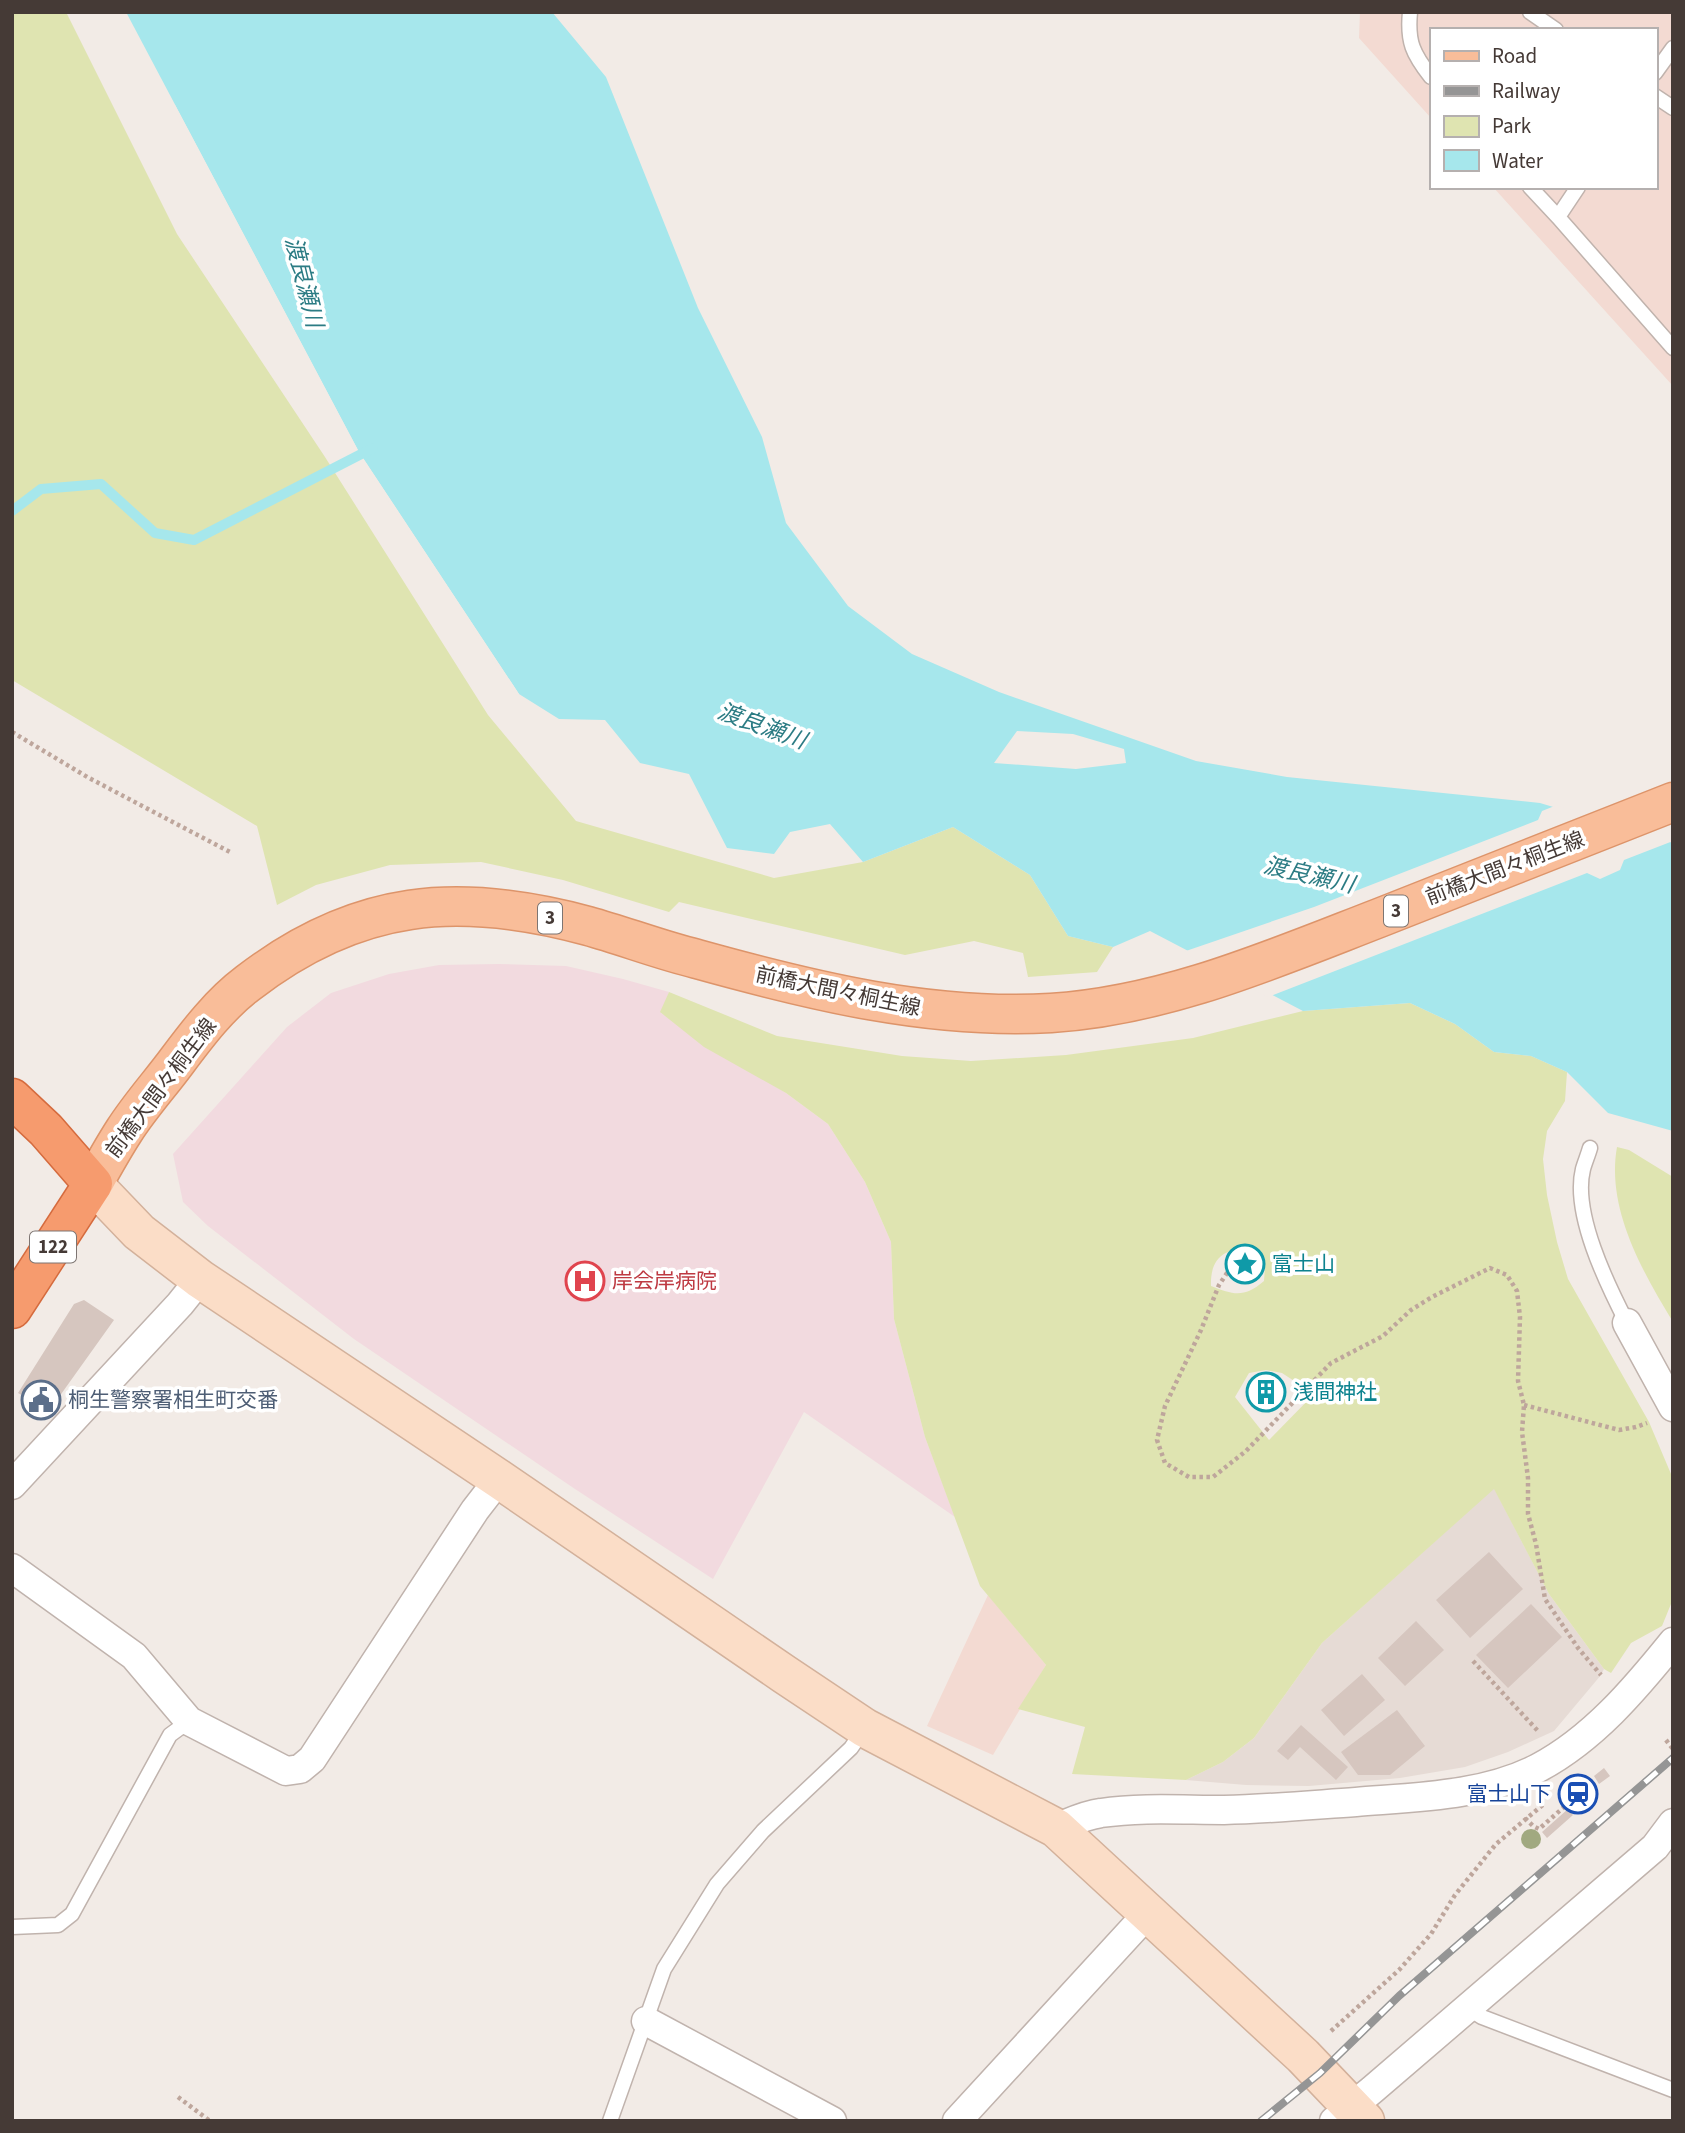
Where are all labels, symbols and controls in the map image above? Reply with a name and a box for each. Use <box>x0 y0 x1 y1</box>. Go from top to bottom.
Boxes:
legend <box>1430 28 1657 189</box>
text: Road <box>1492 41 1537 71</box>
text: Railway <box>1492 76 1560 106</box>
text: Park <box>1492 111 1532 141</box>
text: Water <box>1492 146 1544 176</box>
water label: 渡良瀬川 <box>277 233 332 334</box>
water label: 渡良瀬川 <box>713 695 814 758</box>
street label: 前橋大間々桐生線 <box>1421 824 1589 912</box>
water label: 渡良瀬川 <box>1260 849 1360 902</box>
road number: 3 <box>1384 896 1408 926</box>
road number: 3 <box>538 902 562 934</box>
street label: 前橋大間々桐生線 <box>753 959 923 1023</box>
street label: 前橋大間々桐生線 <box>98 1012 224 1164</box>
road number: 122 <box>30 1232 76 1262</box>
place icon: 富士山 <box>1224 1243 1266 1285</box>
place label: 富士山 <box>1272 1249 1335 1279</box>
hospital icon: 岸会岸病院 <box>564 1260 606 1302</box>
place label: 岸会岸病院 <box>612 1266 717 1296</box>
building icon: 浅間神社 <box>1245 1371 1287 1413</box>
place label: 浅間神社 <box>1293 1377 1377 1407</box>
public building icon: 桐生警察署相生町交番 <box>20 1379 62 1421</box>
place label: 桐生警察署相生町交番 <box>68 1385 278 1415</box>
station icon: 富士山下 <box>1557 1773 1599 1815</box>
place label: 富士山下 <box>1467 1779 1551 1809</box>

